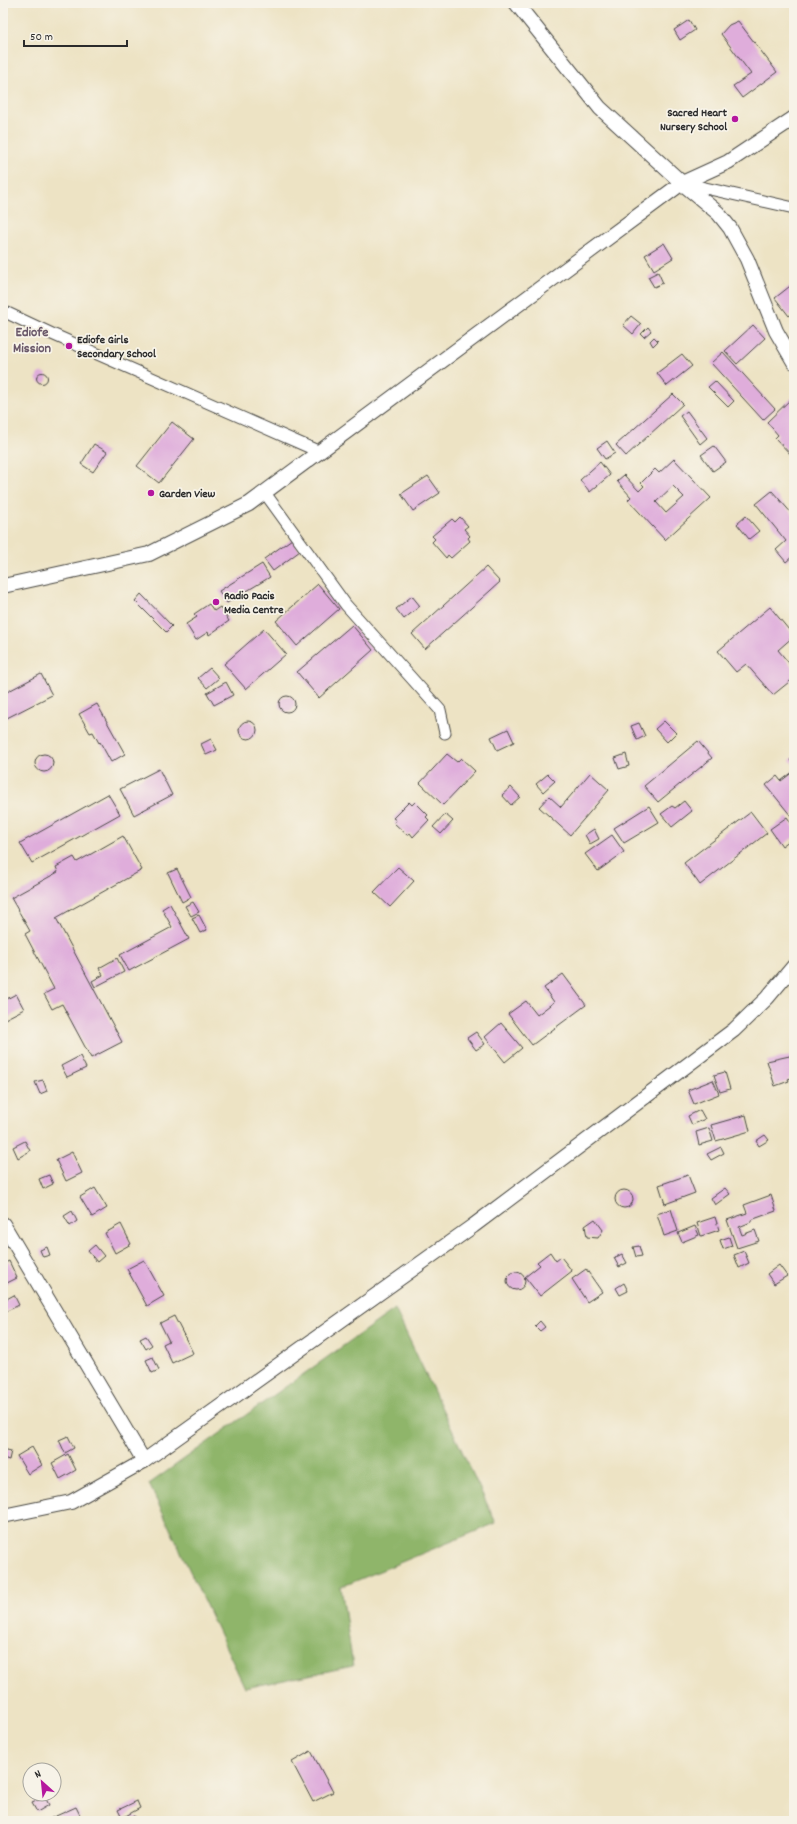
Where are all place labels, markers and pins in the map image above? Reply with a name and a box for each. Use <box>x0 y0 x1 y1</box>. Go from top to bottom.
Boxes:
place label: Sacred Heart Nursery School <box>660 105 728 136</box>
marker: Sacred Heart Nursery School <box>730 114 740 124</box>
place label: Ediofe Girls Secondary School <box>77 332 156 363</box>
marker: Ediofe Girls Secondary School <box>64 341 74 351</box>
place label: Garden View <box>159 486 216 503</box>
marker: Garden View <box>146 488 156 498</box>
place label: Radio Pacis Media Centre <box>224 588 284 619</box>
marker: Radio Pacis Media Centre <box>211 597 221 607</box>

